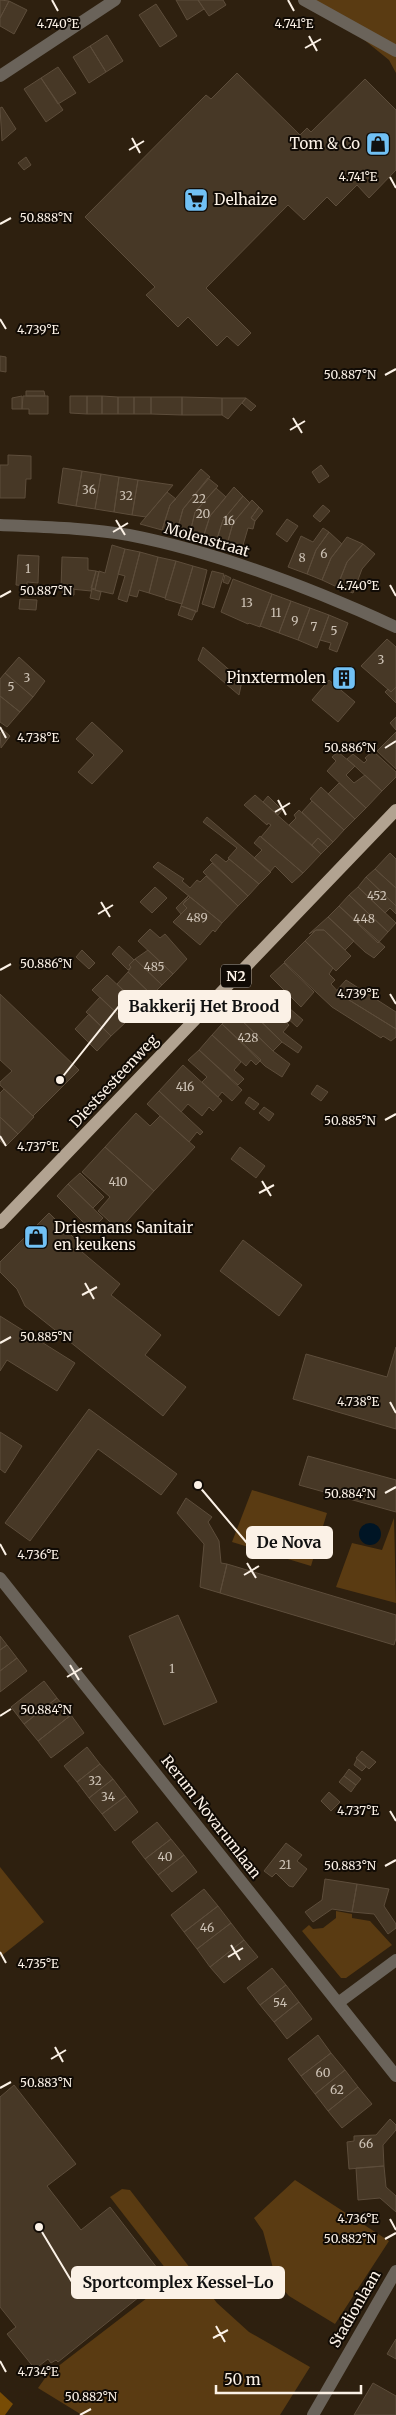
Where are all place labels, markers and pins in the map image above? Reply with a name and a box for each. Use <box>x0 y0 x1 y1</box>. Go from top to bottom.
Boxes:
shop icon: Tom & Co <box>365 131 391 157</box>
place label: Tom & Co <box>290 134 360 153</box>
supermarket icon: Delhaize <box>183 187 209 213</box>
place label: Delhaize <box>214 190 277 209</box>
building icon: Pinxtermolen <box>331 665 357 691</box>
place label: Pinxtermolen <box>227 668 326 687</box>
callout: Bakkerij Het Brood <box>119 991 290 1022</box>
place label: Driesmans Sanitair en keukens <box>54 1218 194 1254</box>
shop icon: Driesmans Sanitair en keukens <box>23 1224 49 1250</box>
callout: De Nova <box>247 1527 332 1558</box>
callout: Sportcomplex Kessel-Lo <box>72 2267 284 2298</box>

